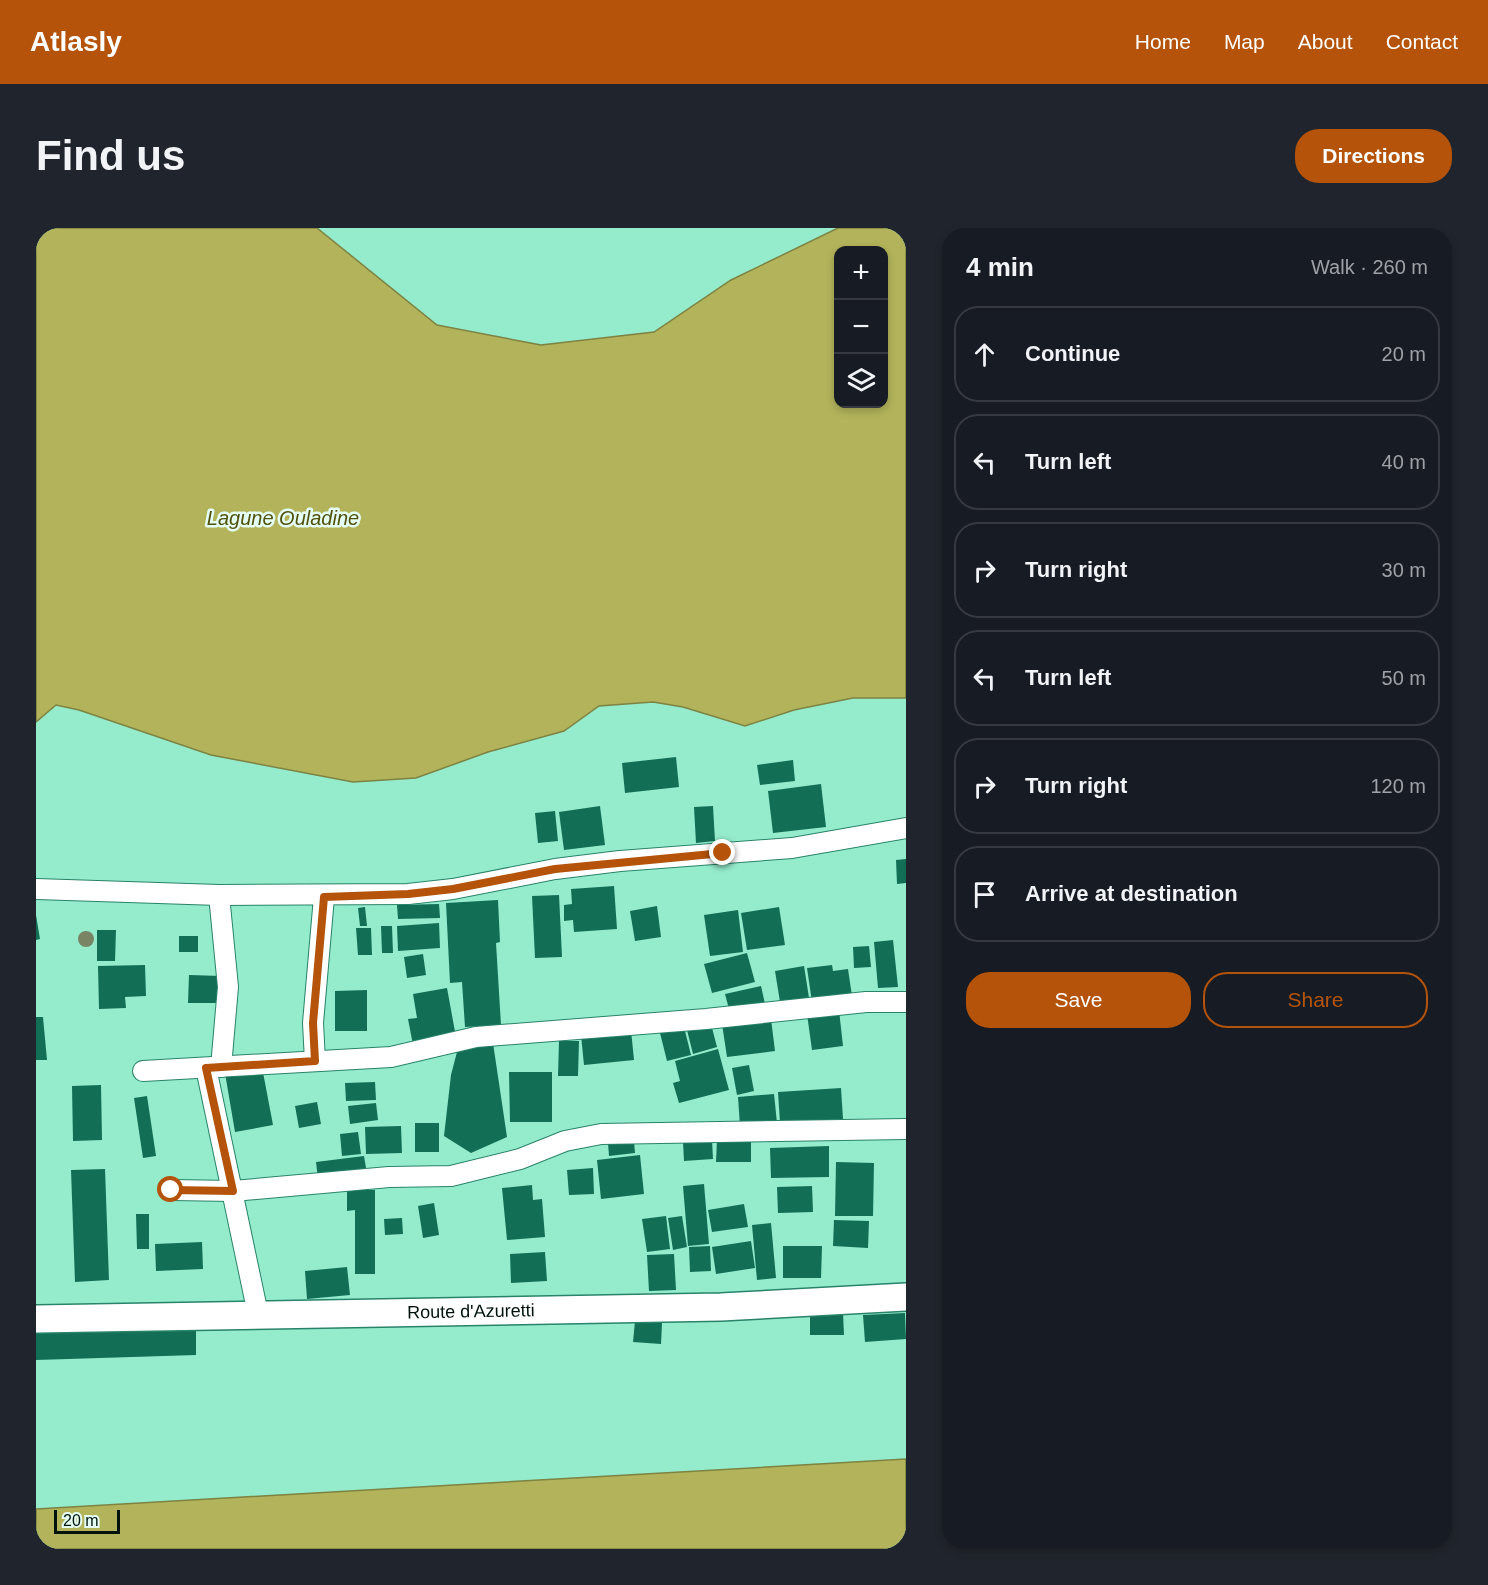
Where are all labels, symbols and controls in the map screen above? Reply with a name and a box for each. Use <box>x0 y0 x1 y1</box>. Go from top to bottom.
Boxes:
text: Atlasly <box>30 26 122 57</box>
text: Home <box>1135 30 1191 53</box>
text: Map <box>1224 30 1265 53</box>
text: About <box>1298 30 1353 53</box>
text: Contact <box>1386 30 1458 53</box>
button: Directions <box>1295 129 1452 183</box>
text: Find us <box>36 132 185 179</box>
map controls <box>834 246 888 408</box>
button: + <box>834 246 888 300</box>
text: 4 min <box>966 252 1034 282</box>
text: Walk · 260 m <box>1311 256 1428 278</box>
button: − <box>834 300 888 354</box>
icon: ahead <box>968 338 1001 371</box>
text: Continue <box>1025 341 1120 366</box>
text: 20 m <box>1382 343 1426 365</box>
button: layers <box>834 354 888 408</box>
icon: left <box>968 446 1001 479</box>
text: Turn left <box>1025 449 1111 474</box>
text: 40 m <box>1382 451 1426 473</box>
water label: Lagune Ouladine <box>207 507 359 529</box>
icon: right <box>968 554 1001 587</box>
text: Turn right <box>1025 557 1127 582</box>
text: 30 m <box>1382 559 1426 581</box>
icon: left <box>968 662 1001 695</box>
text: Turn left <box>1025 665 1111 690</box>
text: 50 m <box>1382 667 1426 689</box>
icon: right <box>968 770 1001 803</box>
text: Turn right <box>1025 773 1127 798</box>
text: 120 m <box>1370 775 1426 797</box>
route end <box>709 839 735 865</box>
icon: arrive <box>968 878 1001 911</box>
text: Arrive at destination <box>1025 881 1238 906</box>
button: Save <box>966 972 1191 1028</box>
button: Share <box>1203 972 1428 1028</box>
route start <box>157 1176 183 1202</box>
street label: Route d'Azuretti <box>407 1300 535 1322</box>
scale bar <box>54 1507 120 1534</box>
text: 20 m <box>63 1512 99 1529</box>

